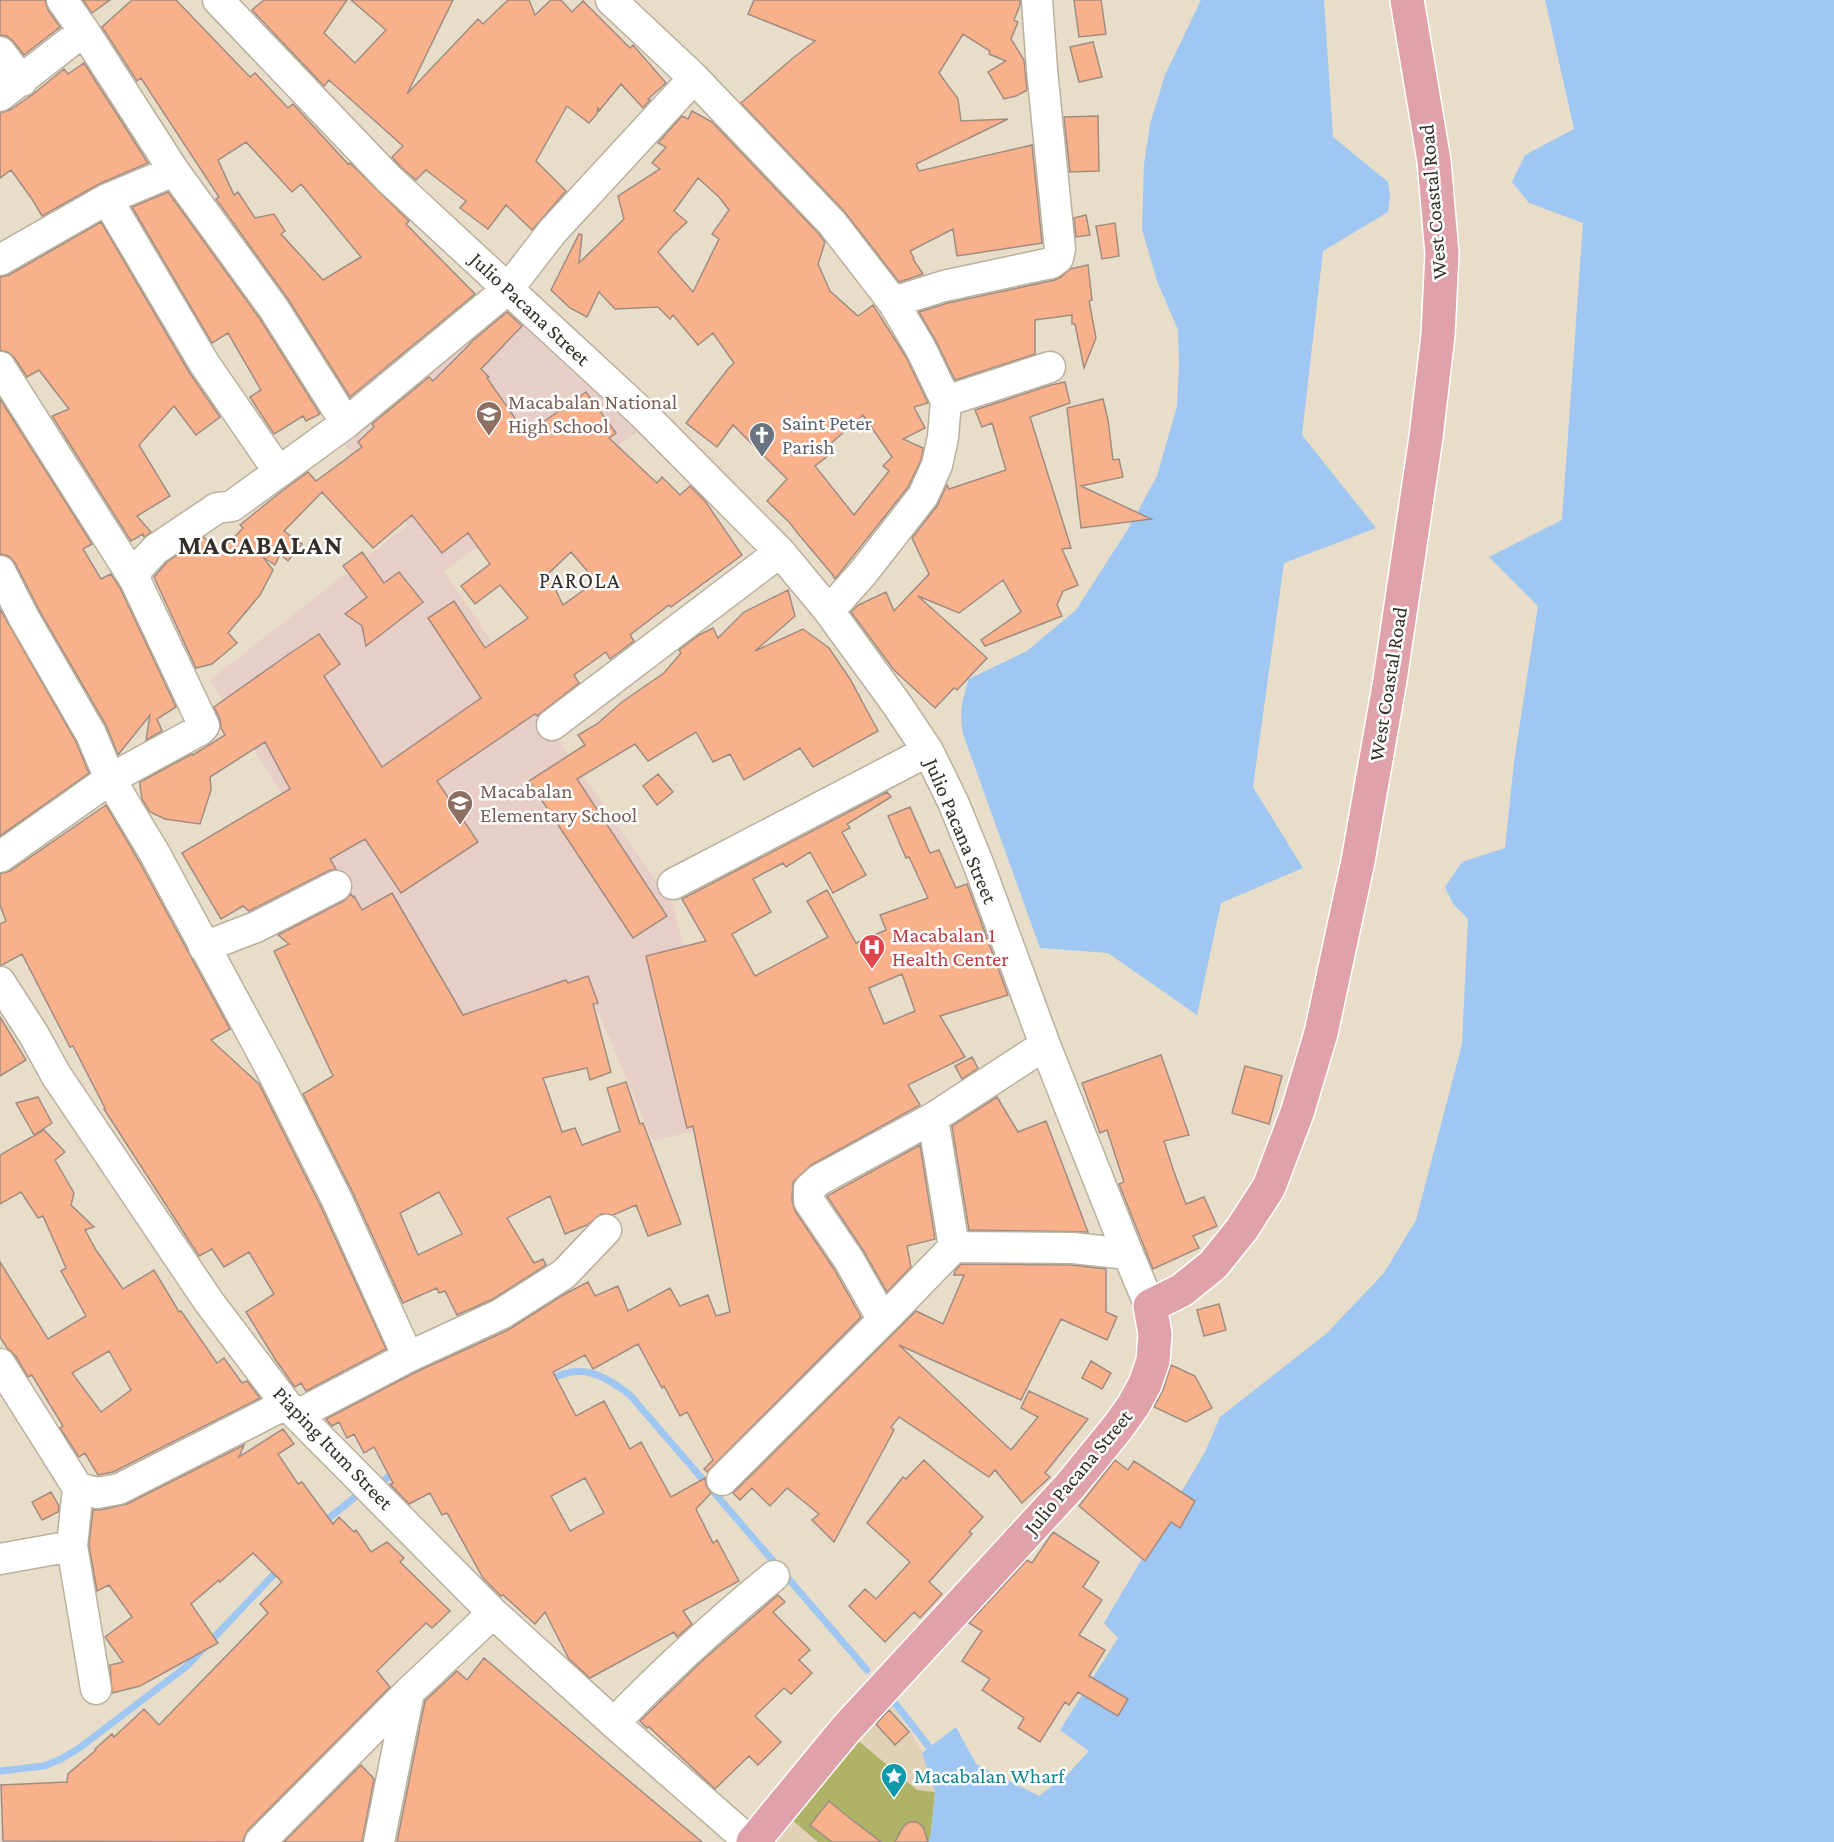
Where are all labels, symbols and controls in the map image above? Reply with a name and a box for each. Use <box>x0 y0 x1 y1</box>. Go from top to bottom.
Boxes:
street label: West Coastal Road <box>1414 123 1452 281</box>
street label: Julio Pacana Street <box>464 246 596 371</box>
place label: Macabalan National High School <box>508 390 677 438</box>
school or university icon: Macabalan National High School <box>474 399 504 437</box>
place label: Saint Peter Parish <box>782 411 873 459</box>
church icon: Saint Peter Parish <box>747 420 777 458</box>
district label: MACABALAN <box>178 530 344 560</box>
district label: PAROLA <box>539 568 621 593</box>
street label: West Coastal Road <box>1364 605 1412 763</box>
street label: Julio Pacana Street <box>919 753 1003 908</box>
place label: Macabalan Elementary School <box>480 779 637 827</box>
school or university icon: Macabalan Elementary School <box>445 788 475 826</box>
place label: Macabalan 1 Health Center <box>892 923 1009 971</box>
hospital icon: Macabalan 1 Health Center <box>857 932 887 970</box>
street label: Piaping Itum Street <box>268 1381 399 1515</box>
street label: Julio Pacana Street <box>1018 1404 1138 1541</box>
place icon: Macabalan Wharf <box>879 1761 909 1799</box>
place label: Macabalan Wharf <box>914 1764 1066 1788</box>

